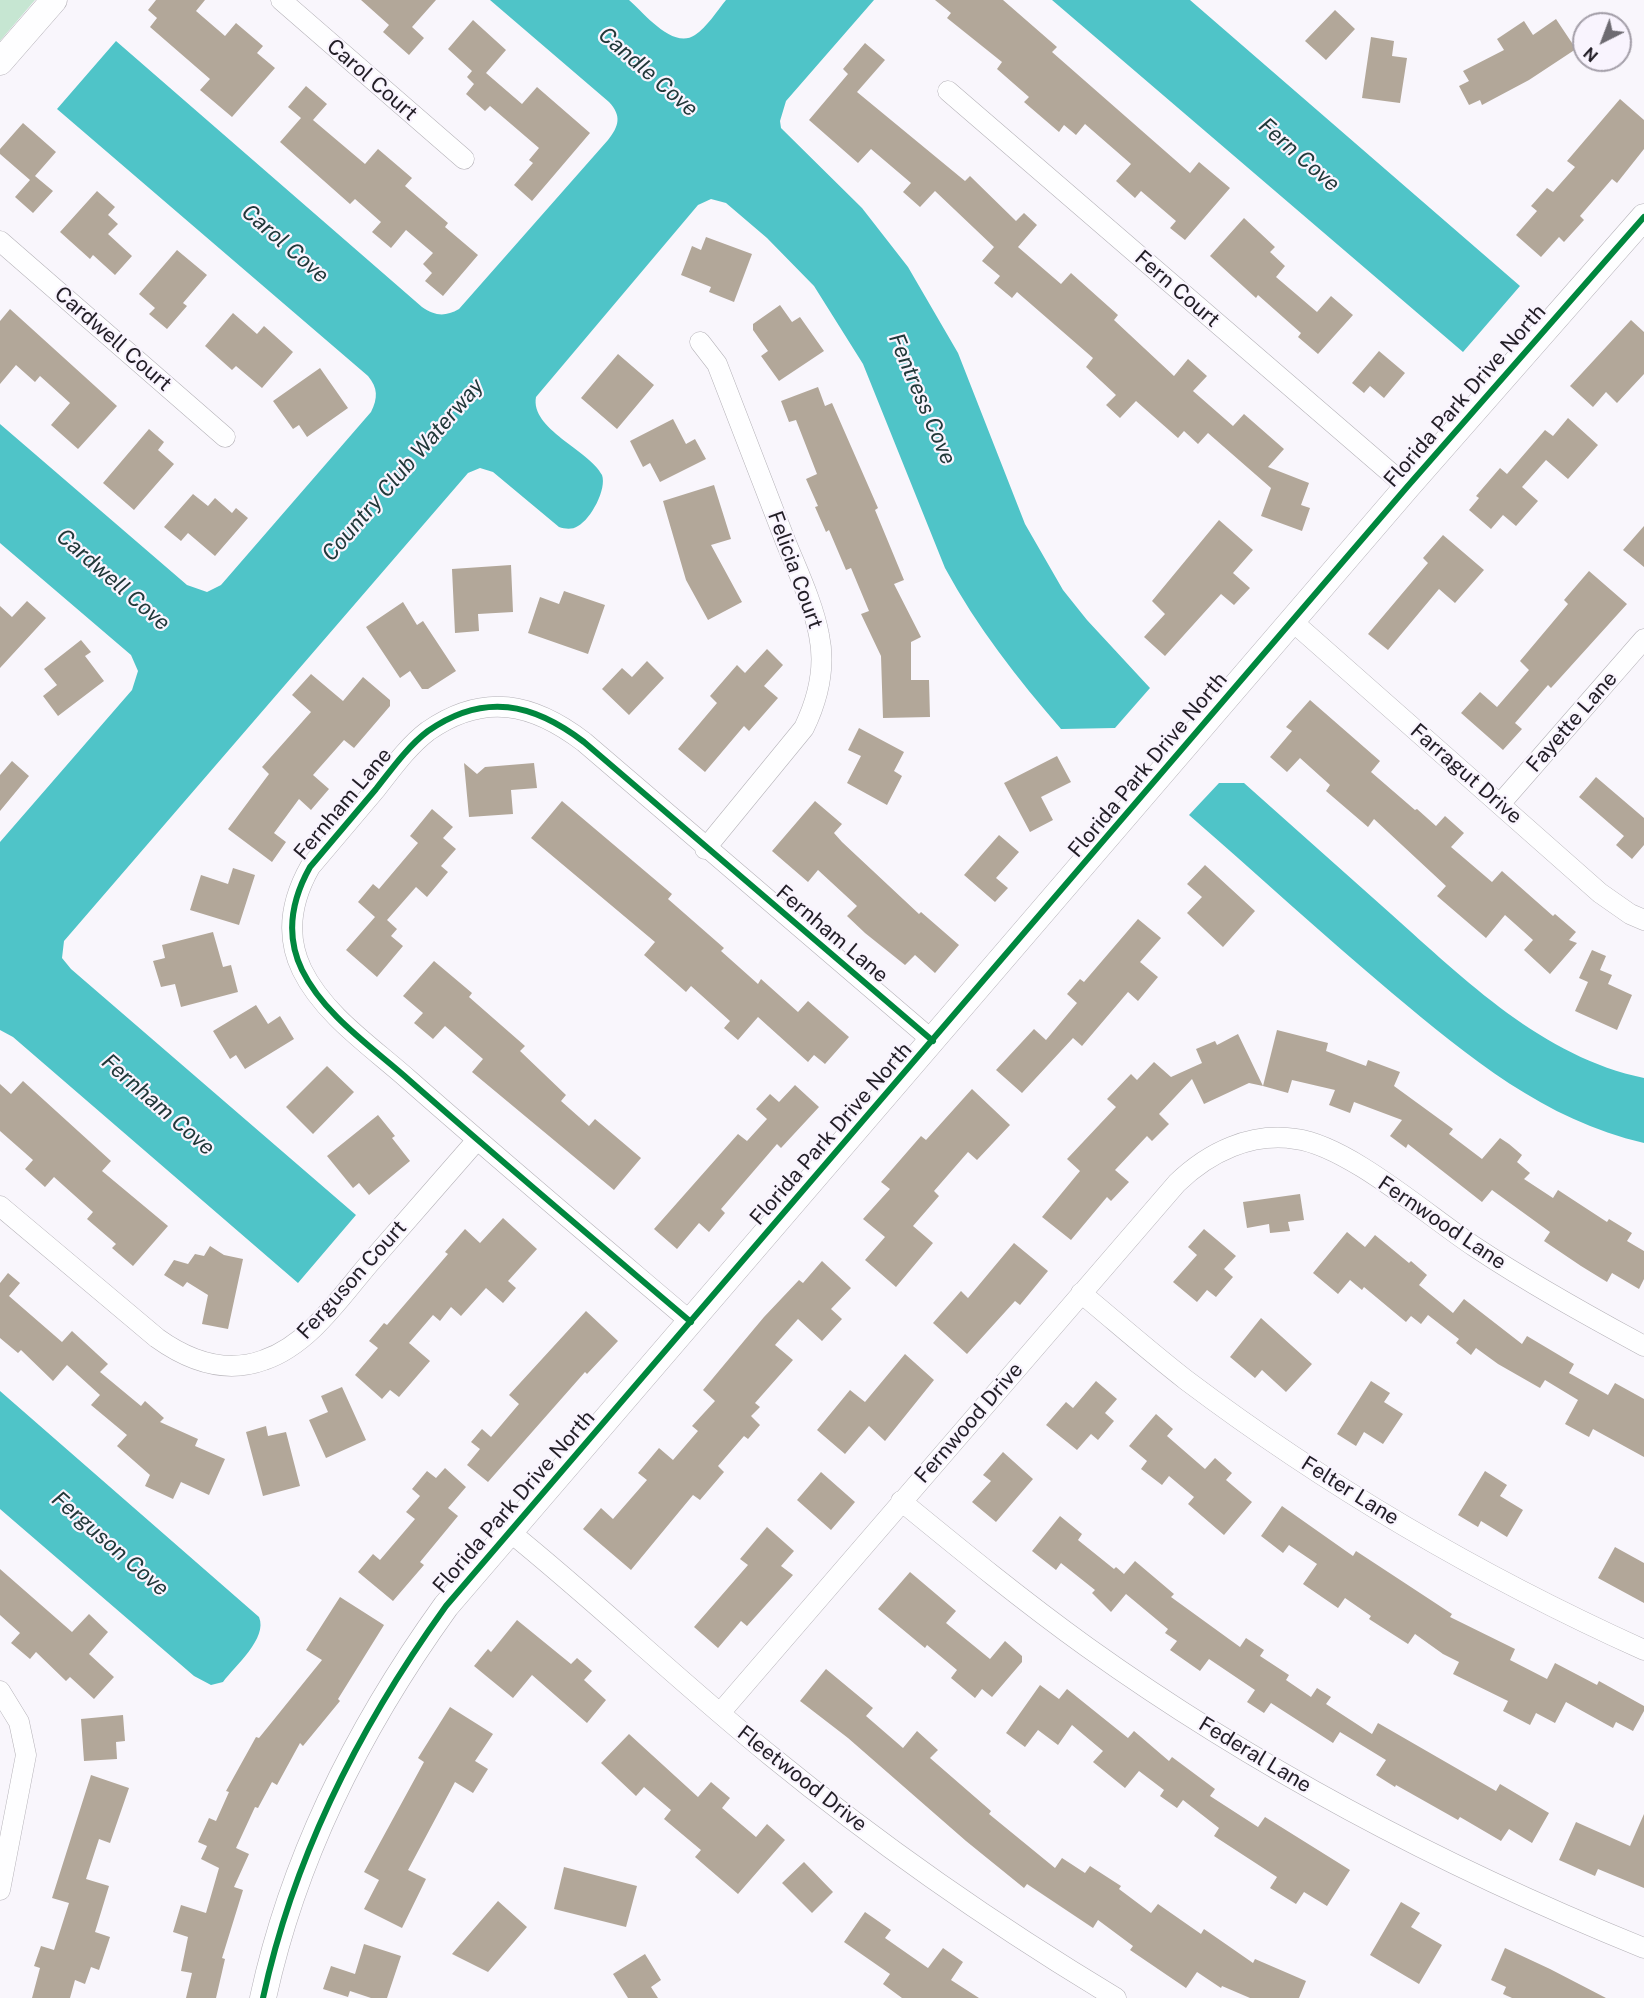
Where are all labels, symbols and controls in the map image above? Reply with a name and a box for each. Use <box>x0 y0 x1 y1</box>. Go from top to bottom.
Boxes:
north arrow <box>1572 12 1632 72</box>
water label: Candle Cove <box>593 22 703 122</box>
street label: Carol Court <box>321 34 423 126</box>
text: N <box>1580 43 1602 66</box>
water label: Fern Cove <box>1253 113 1345 197</box>
water label: Carol Cove <box>236 199 334 289</box>
street label: Fern Court <box>1129 245 1225 333</box>
street label: Cardwell Court <box>49 281 177 397</box>
street label: Florida Park Drive North <box>1379 300 1551 492</box>
water label: Fentress Cove <box>883 330 961 468</box>
water label: Country Club Waterway <box>317 373 489 567</box>
street label: Felicia Court <box>762 508 828 632</box>
water label: Cardwell Cove <box>51 524 175 636</box>
street label: Fayette Lane <box>1521 666 1623 778</box>
street label: Florida Park Drive North <box>1063 667 1233 863</box>
street label: Farragut Drive <box>1405 719 1527 829</box>
street label: Fernham Lane <box>289 743 397 865</box>
street label: Fernham Lane <box>771 880 893 988</box>
street label: Florida Park Drive North <box>745 1038 917 1230</box>
water label: Fernham Cove <box>96 1049 220 1161</box>
street label: Fernwood Lane <box>1373 1171 1511 1275</box>
street label: Ferguson Court <box>292 1215 412 1345</box>
street label: Fernwood Drive <box>910 1357 1028 1489</box>
street label: Florida Park Drive North <box>428 1406 600 1598</box>
street label: Felter Lane <box>1297 1451 1403 1531</box>
water label: Ferguson Cove <box>46 1486 174 1602</box>
street label: Federal Lane <box>1194 1712 1316 1798</box>
street label: Fleetwood Drive <box>732 1721 872 1837</box>

